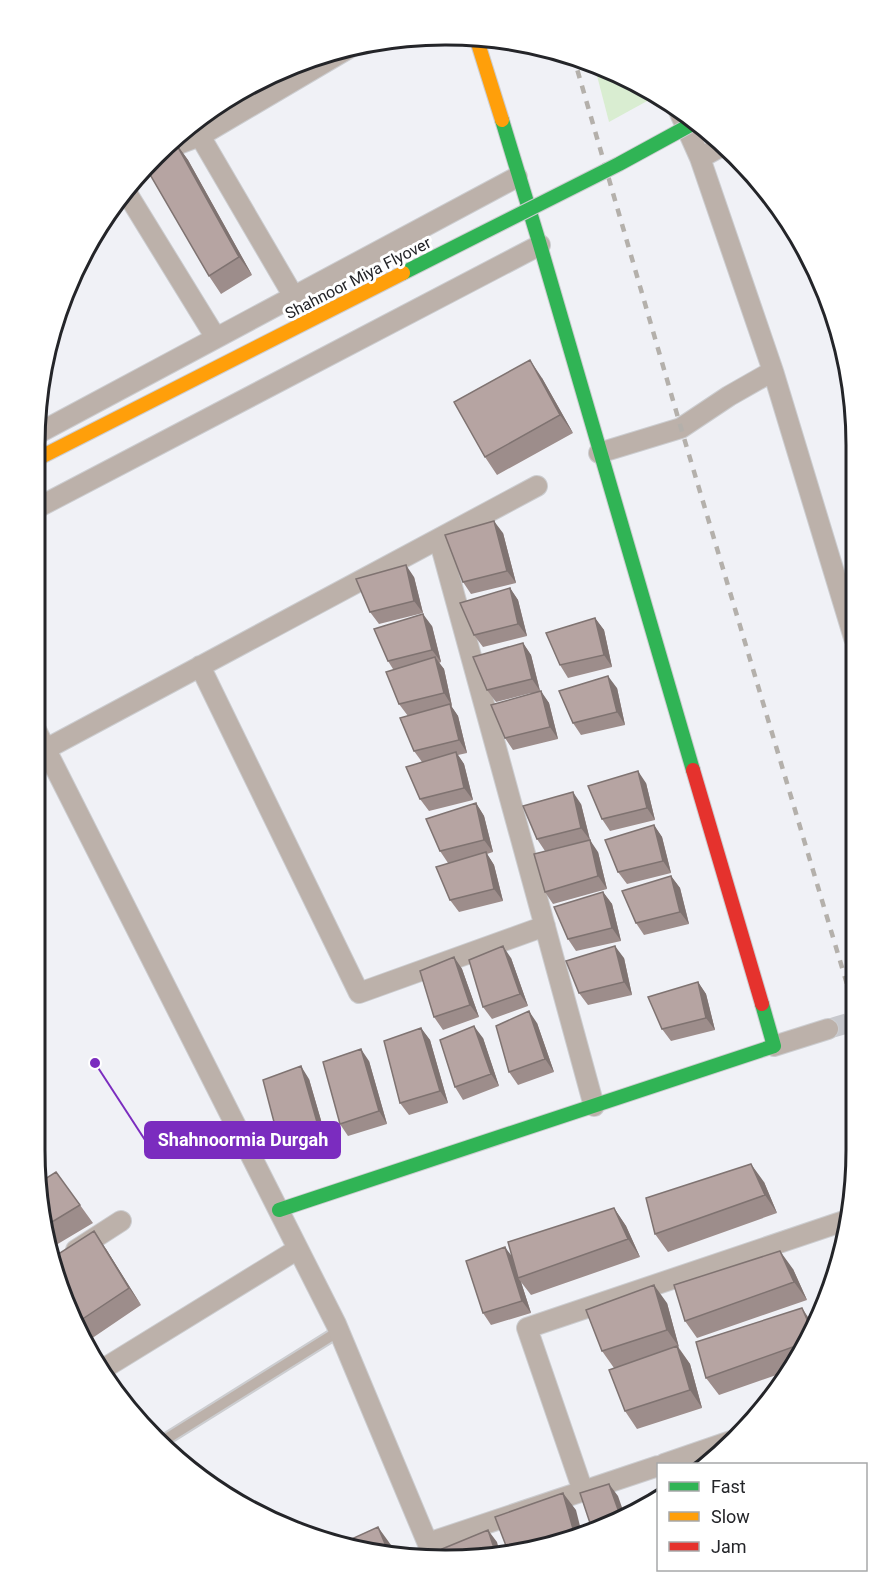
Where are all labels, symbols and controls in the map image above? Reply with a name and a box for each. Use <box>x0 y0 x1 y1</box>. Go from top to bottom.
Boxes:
street label: Shahnoor Miya Flyover <box>282 233 435 323</box>
callout: Shahnoormia Durgah <box>145 1122 340 1158</box>
text: Shahnoormia Durgah <box>158 1129 328 1150</box>
legend <box>657 1463 867 1571</box>
text: Fast <box>711 1476 746 1497</box>
text: Slow <box>711 1506 750 1527</box>
text: Jam <box>711 1536 747 1557</box>

